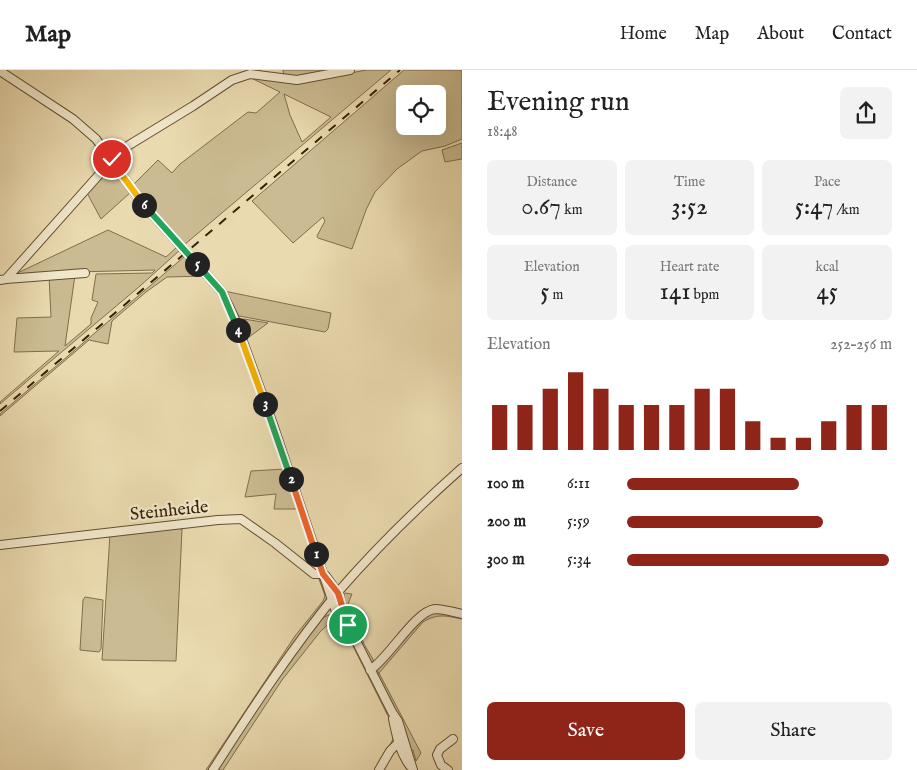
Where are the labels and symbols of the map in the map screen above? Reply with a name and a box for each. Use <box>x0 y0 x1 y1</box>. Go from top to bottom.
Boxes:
pin <box>91 138 133 180</box>
pin: 6 <box>132 192 156 218</box>
pin: 5 <box>184 252 210 276</box>
pin: 4 <box>226 318 250 342</box>
pin: 3 <box>252 392 278 416</box>
pin: 2 <box>278 466 304 492</box>
street label: Steinheide <box>129 496 209 527</box>
pin: 1 <box>304 542 328 566</box>
pin <box>327 604 369 646</box>

